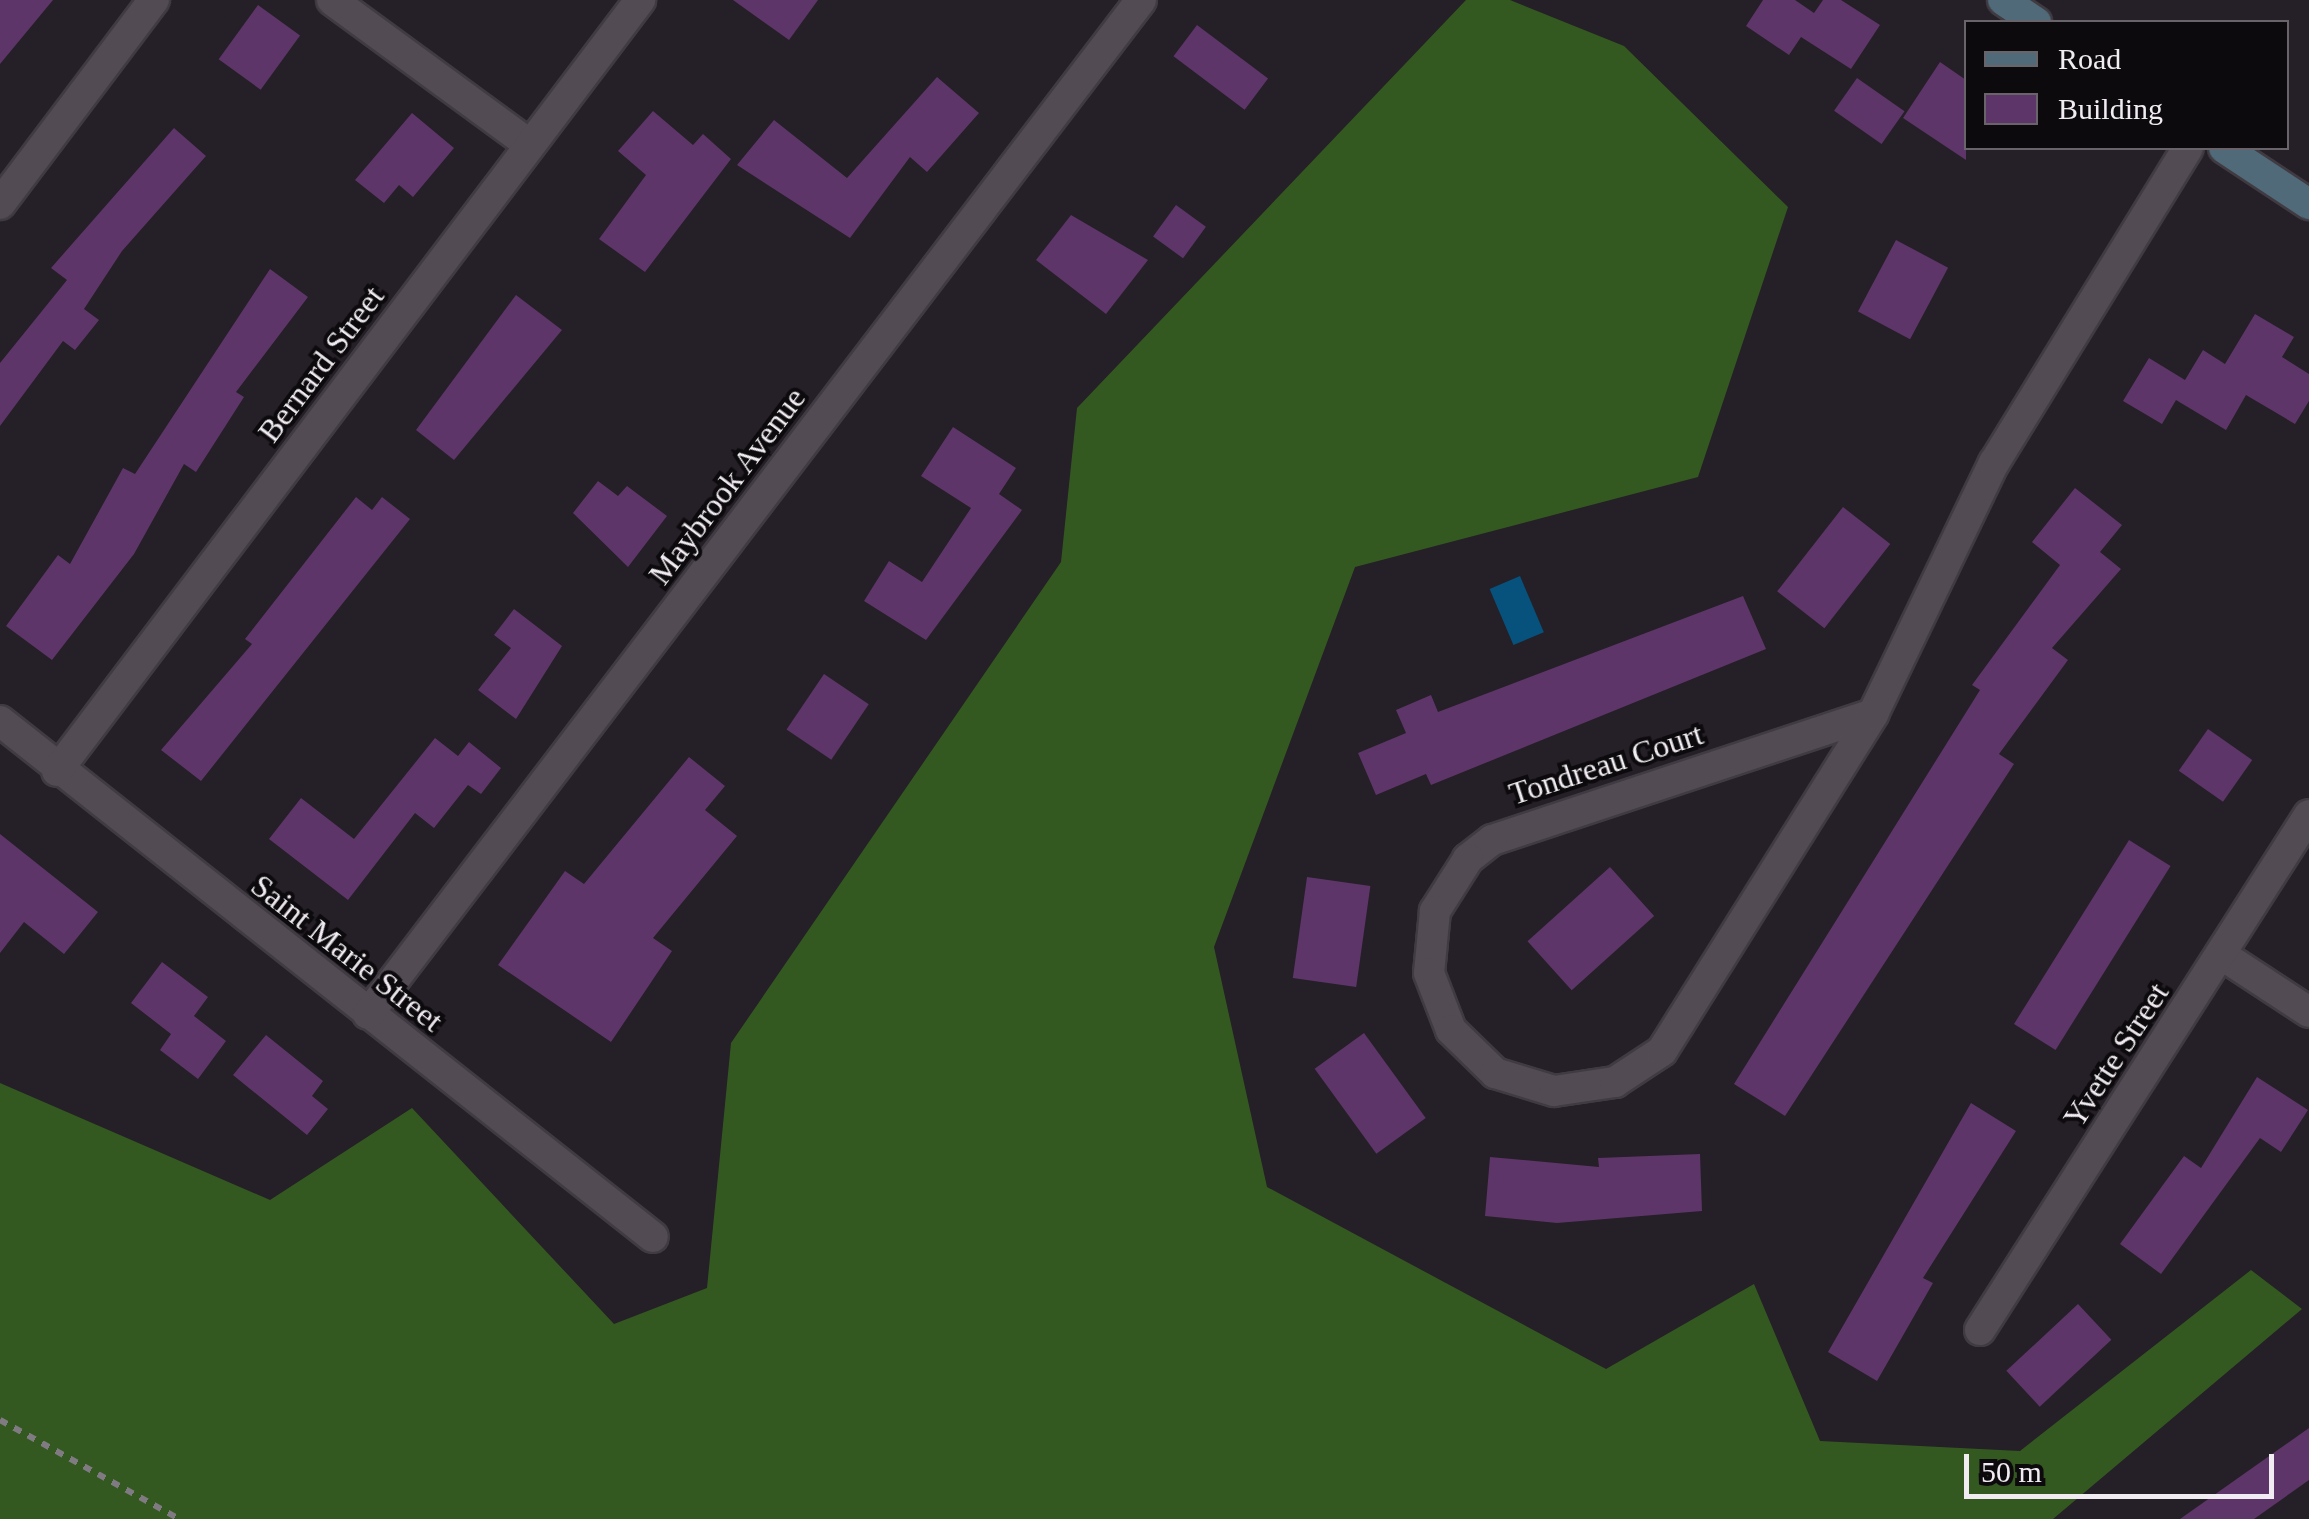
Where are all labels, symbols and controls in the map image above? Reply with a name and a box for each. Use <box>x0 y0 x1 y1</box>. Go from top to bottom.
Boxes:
legend <box>1964 20 2289 150</box>
text: Road <box>2058 42 2121 75</box>
text: Building <box>2058 92 2163 125</box>
street label: Bernard Street <box>250 278 392 450</box>
street label: Maybrook Avenue <box>640 379 814 593</box>
street label: Tondreau Court <box>1504 715 1708 813</box>
street label: Saint Marie Street <box>243 866 451 1040</box>
street label: Yvette Street <box>2055 975 2177 1135</box>
scale bar <box>1969 1434 2279 1496</box>
text: 50 m <box>1981 1455 2042 1488</box>

